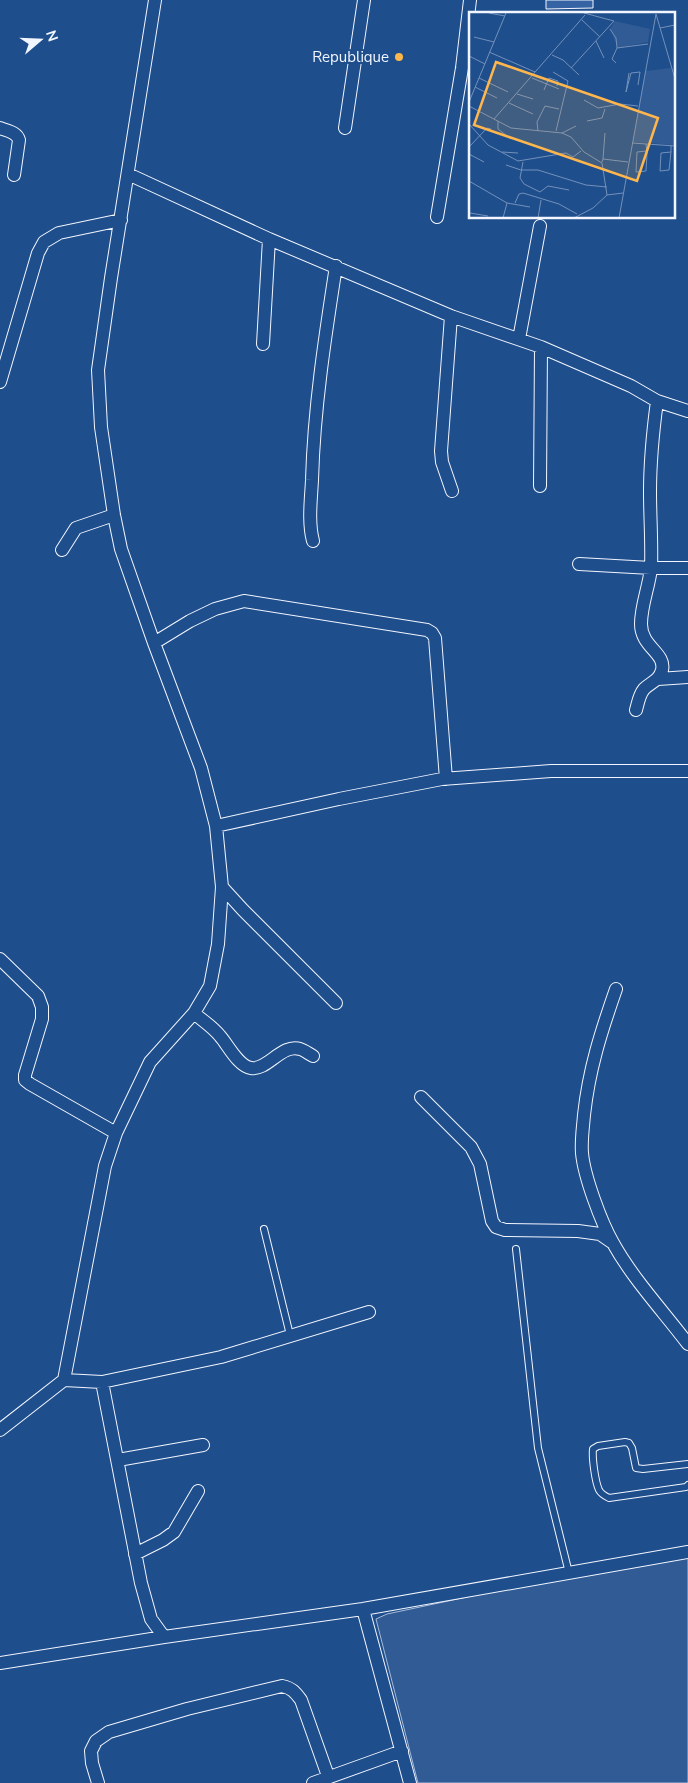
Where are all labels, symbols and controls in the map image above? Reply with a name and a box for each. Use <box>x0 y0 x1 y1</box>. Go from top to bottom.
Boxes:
inset map <box>469 12 676 219</box>
north arrow <box>15 15 65 65</box>
text: N <box>41 28 63 44</box>
place label: Republique <box>312 47 389 67</box>
marker: Republique <box>393 51 405 63</box>

